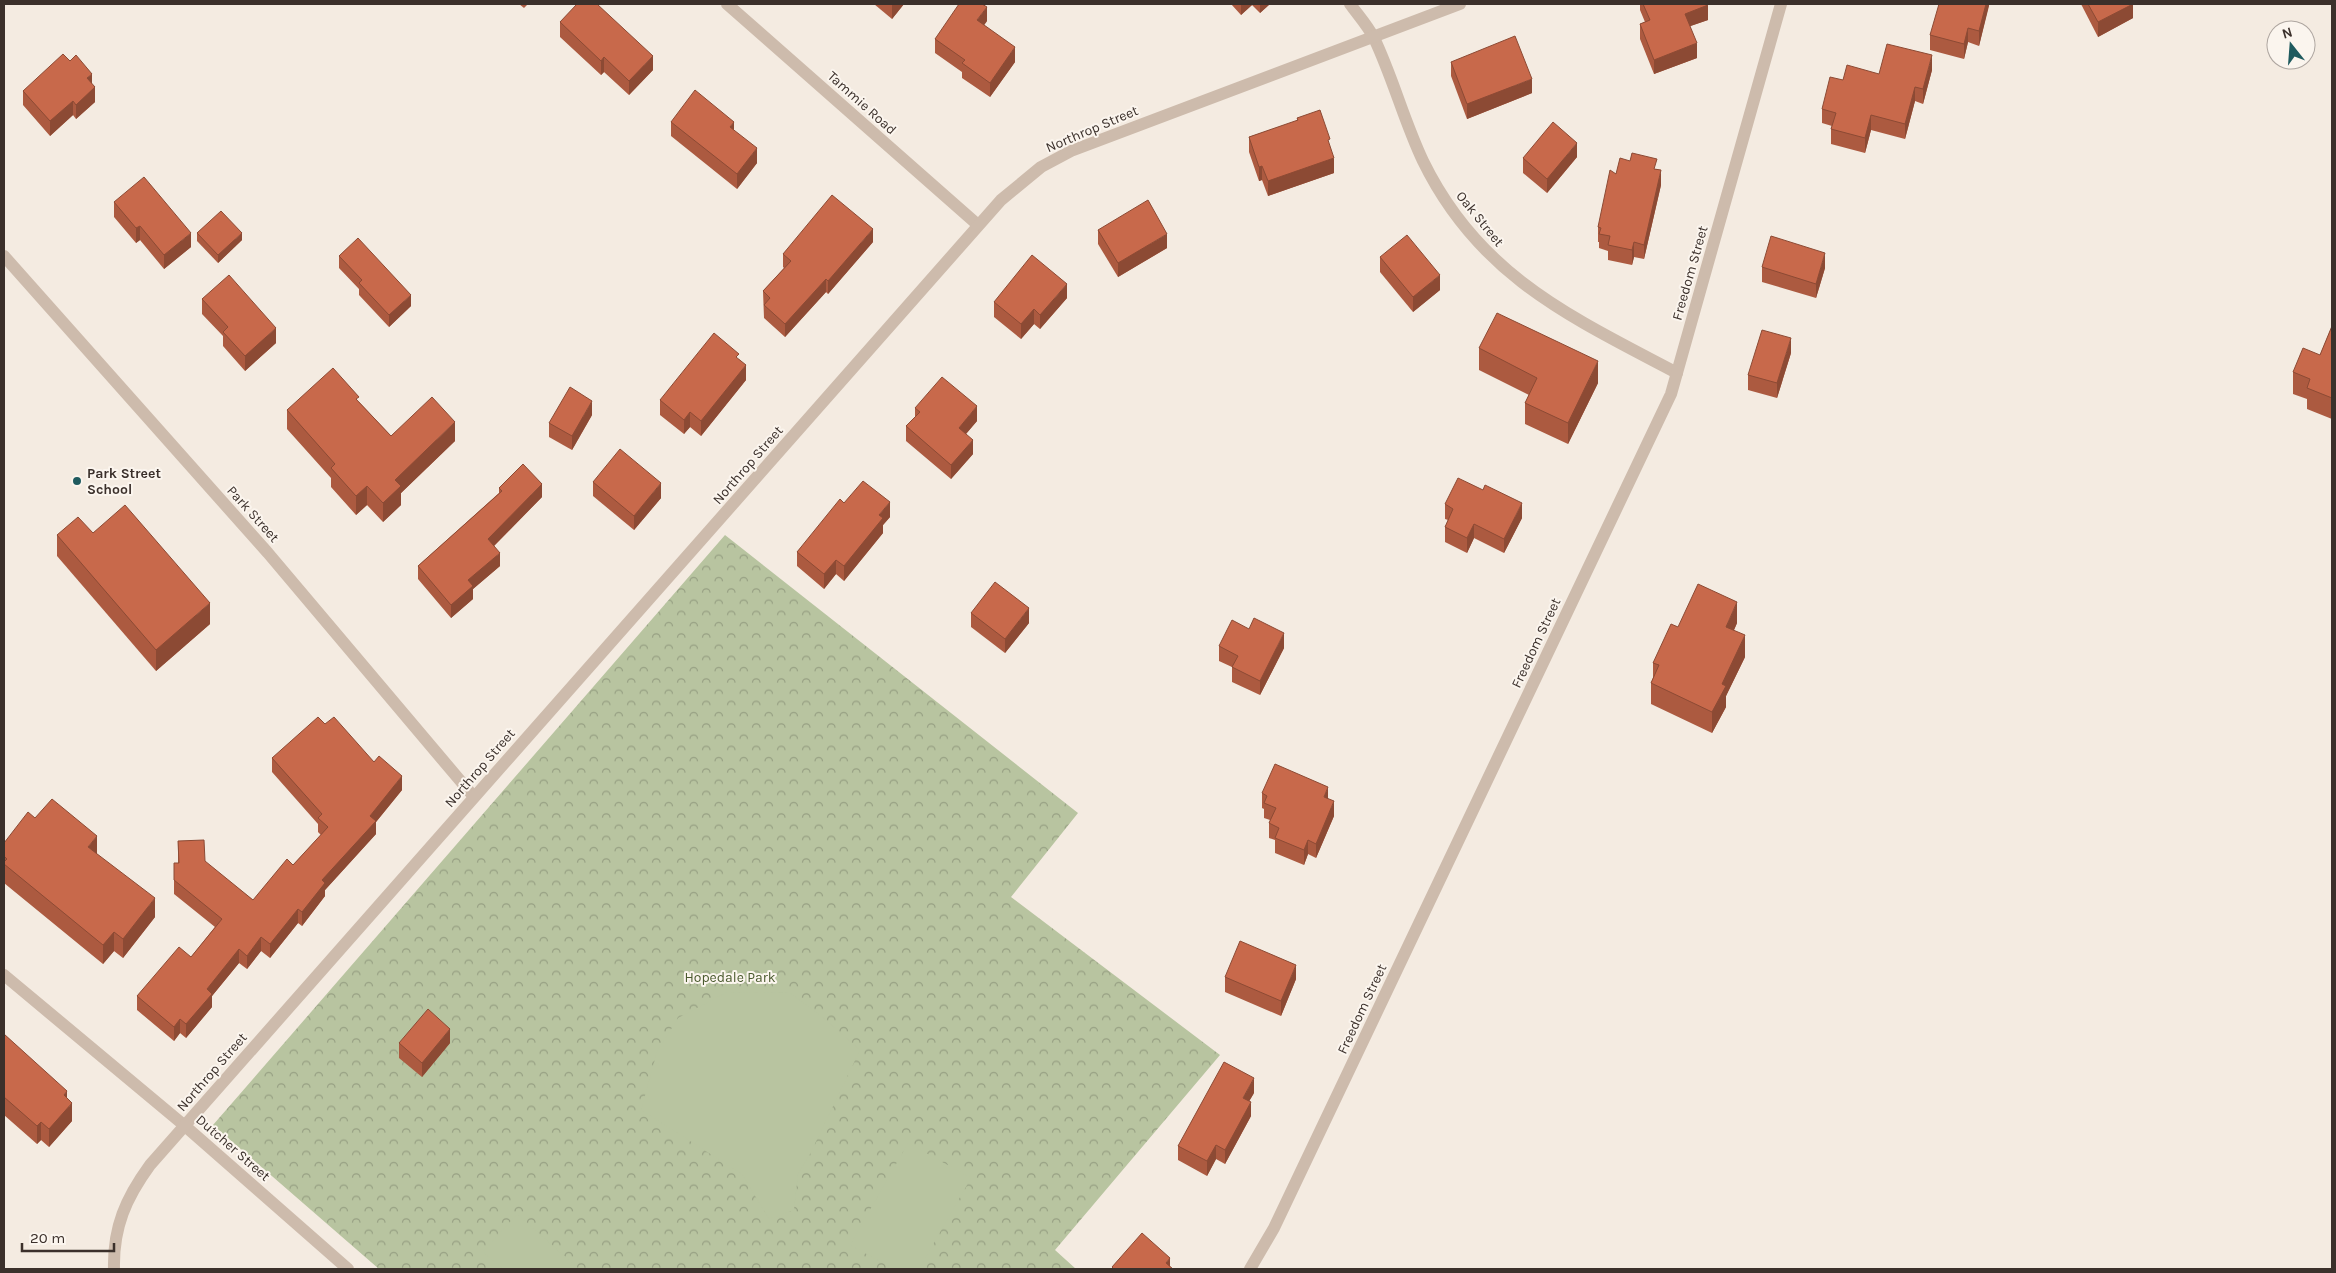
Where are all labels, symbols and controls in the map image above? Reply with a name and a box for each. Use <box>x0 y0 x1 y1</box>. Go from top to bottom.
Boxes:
north arrow <box>2266 20 2316 70</box>
text: N <box>2280 23 2295 43</box>
street label: Tammie Road <box>824 68 900 138</box>
street label: Northrop Street <box>1043 102 1141 156</box>
street label: Oak Street <box>1453 188 1507 250</box>
street label: Freedom Street <box>1668 224 1712 322</box>
street label: Northrop Street <box>709 422 787 508</box>
place label: Park Street School <box>87 465 161 498</box>
marker: Park Street School <box>71 475 83 487</box>
street label: Park Street <box>223 482 283 546</box>
street label: Freedom Street <box>1508 595 1564 691</box>
street label: Northrop Street <box>441 725 519 811</box>
street label: Freedom Street <box>1334 961 1390 1057</box>
park label: Hopedale Park <box>684 969 776 986</box>
street label: Northrop Street <box>173 1029 251 1115</box>
street label: Dutcher Street <box>192 1111 274 1185</box>
scale bar <box>22 1220 115 1252</box>
text: 20 m <box>30 1229 65 1247</box>

